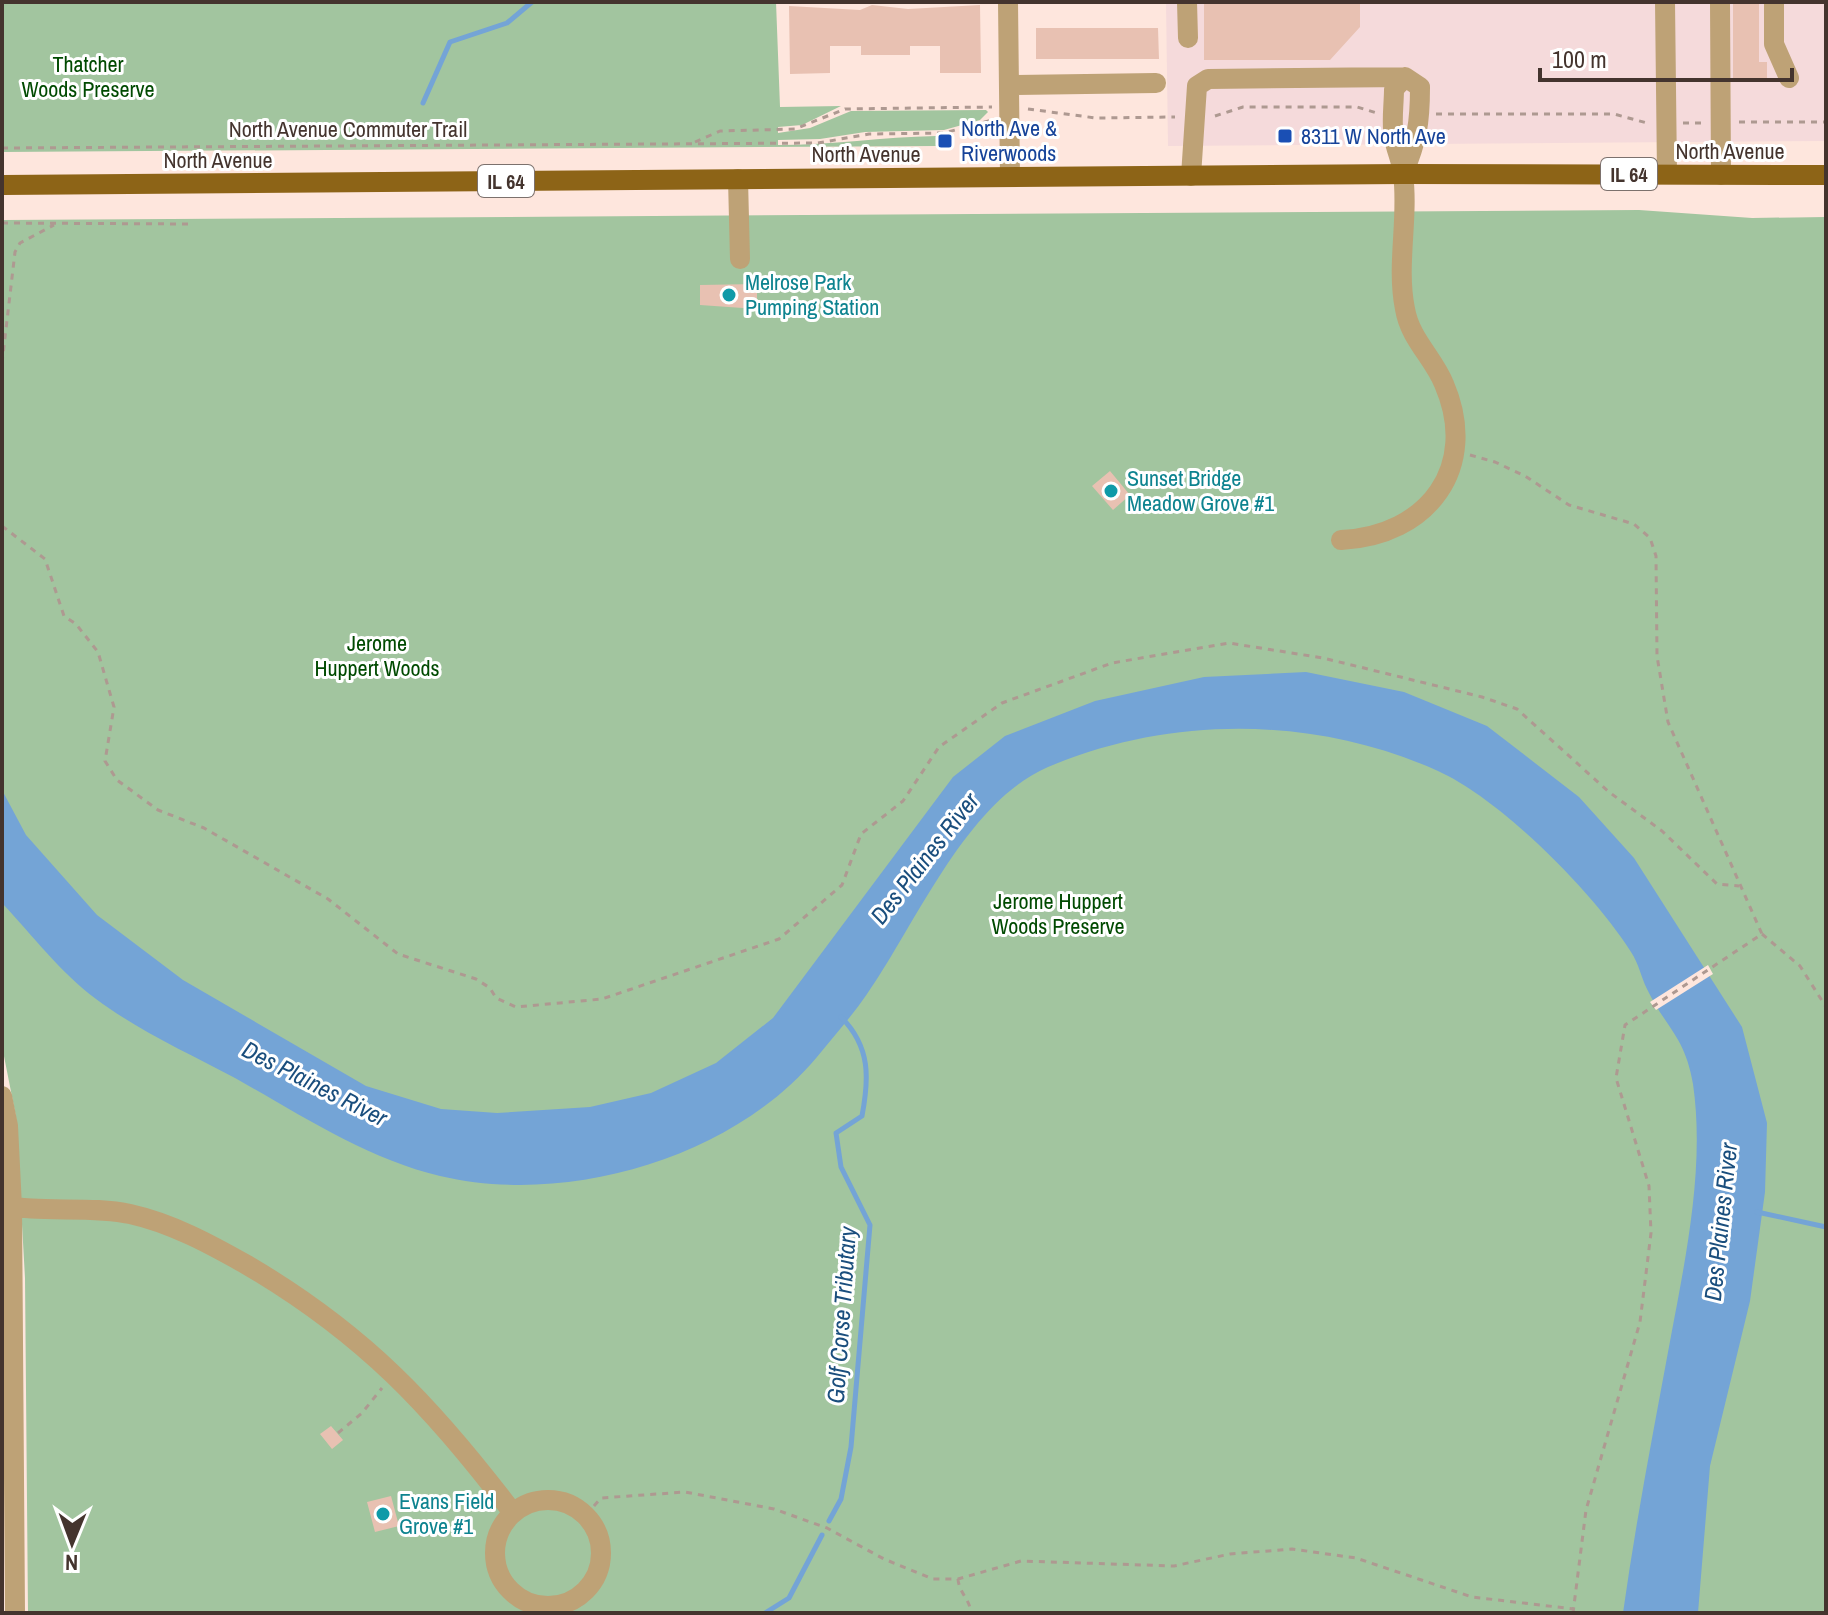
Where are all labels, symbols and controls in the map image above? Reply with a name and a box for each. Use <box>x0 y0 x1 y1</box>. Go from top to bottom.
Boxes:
scale bar <box>1540 32 1792 82</box>
text: 100 m <box>1552 43 1607 75</box>
park label: Thatcher Woods Preserve <box>21 49 155 104</box>
place label: North Ave & Riverwoods <box>961 113 1057 168</box>
street label: North Avenue Commuter Trail <box>229 114 467 144</box>
place label: 8311 W North Ave <box>1301 121 1446 151</box>
marker: 8311 W North Ave <box>1276 127 1294 145</box>
marker: North Ave & Riverwoods <box>936 132 954 150</box>
street label: North Avenue <box>1675 136 1785 166</box>
street label: North Avenue <box>811 139 921 169</box>
street label: North Avenue <box>163 145 273 175</box>
road number: IL 64 <box>1601 158 1657 190</box>
road number: IL 64 <box>478 165 534 197</box>
place label: Melrose Park Pumping Station <box>745 267 879 322</box>
marker: Melrose Park Pumping Station <box>720 286 738 304</box>
place label: Sunset Bridge Meadow Grove #1 <box>1127 463 1274 518</box>
marker: Sunset Bridge Meadow Grove #1 <box>1102 482 1120 500</box>
park label: Jerome Huppert Woods <box>314 628 440 683</box>
water label: Des Plaines River <box>863 785 986 930</box>
park label: Jerome Huppert Woods Preserve <box>991 886 1125 941</box>
water label: Des Plaines River <box>237 1033 394 1134</box>
water label: Des Plaines River <box>1696 1140 1744 1303</box>
water label: Golf Corse Tributary <box>819 1224 863 1404</box>
place label: Evans Field Grove #1 <box>399 1486 494 1541</box>
north arrow <box>32 1503 112 1583</box>
marker: Evans Field Grove #1 <box>374 1505 392 1523</box>
text: N <box>65 1548 78 1578</box>

